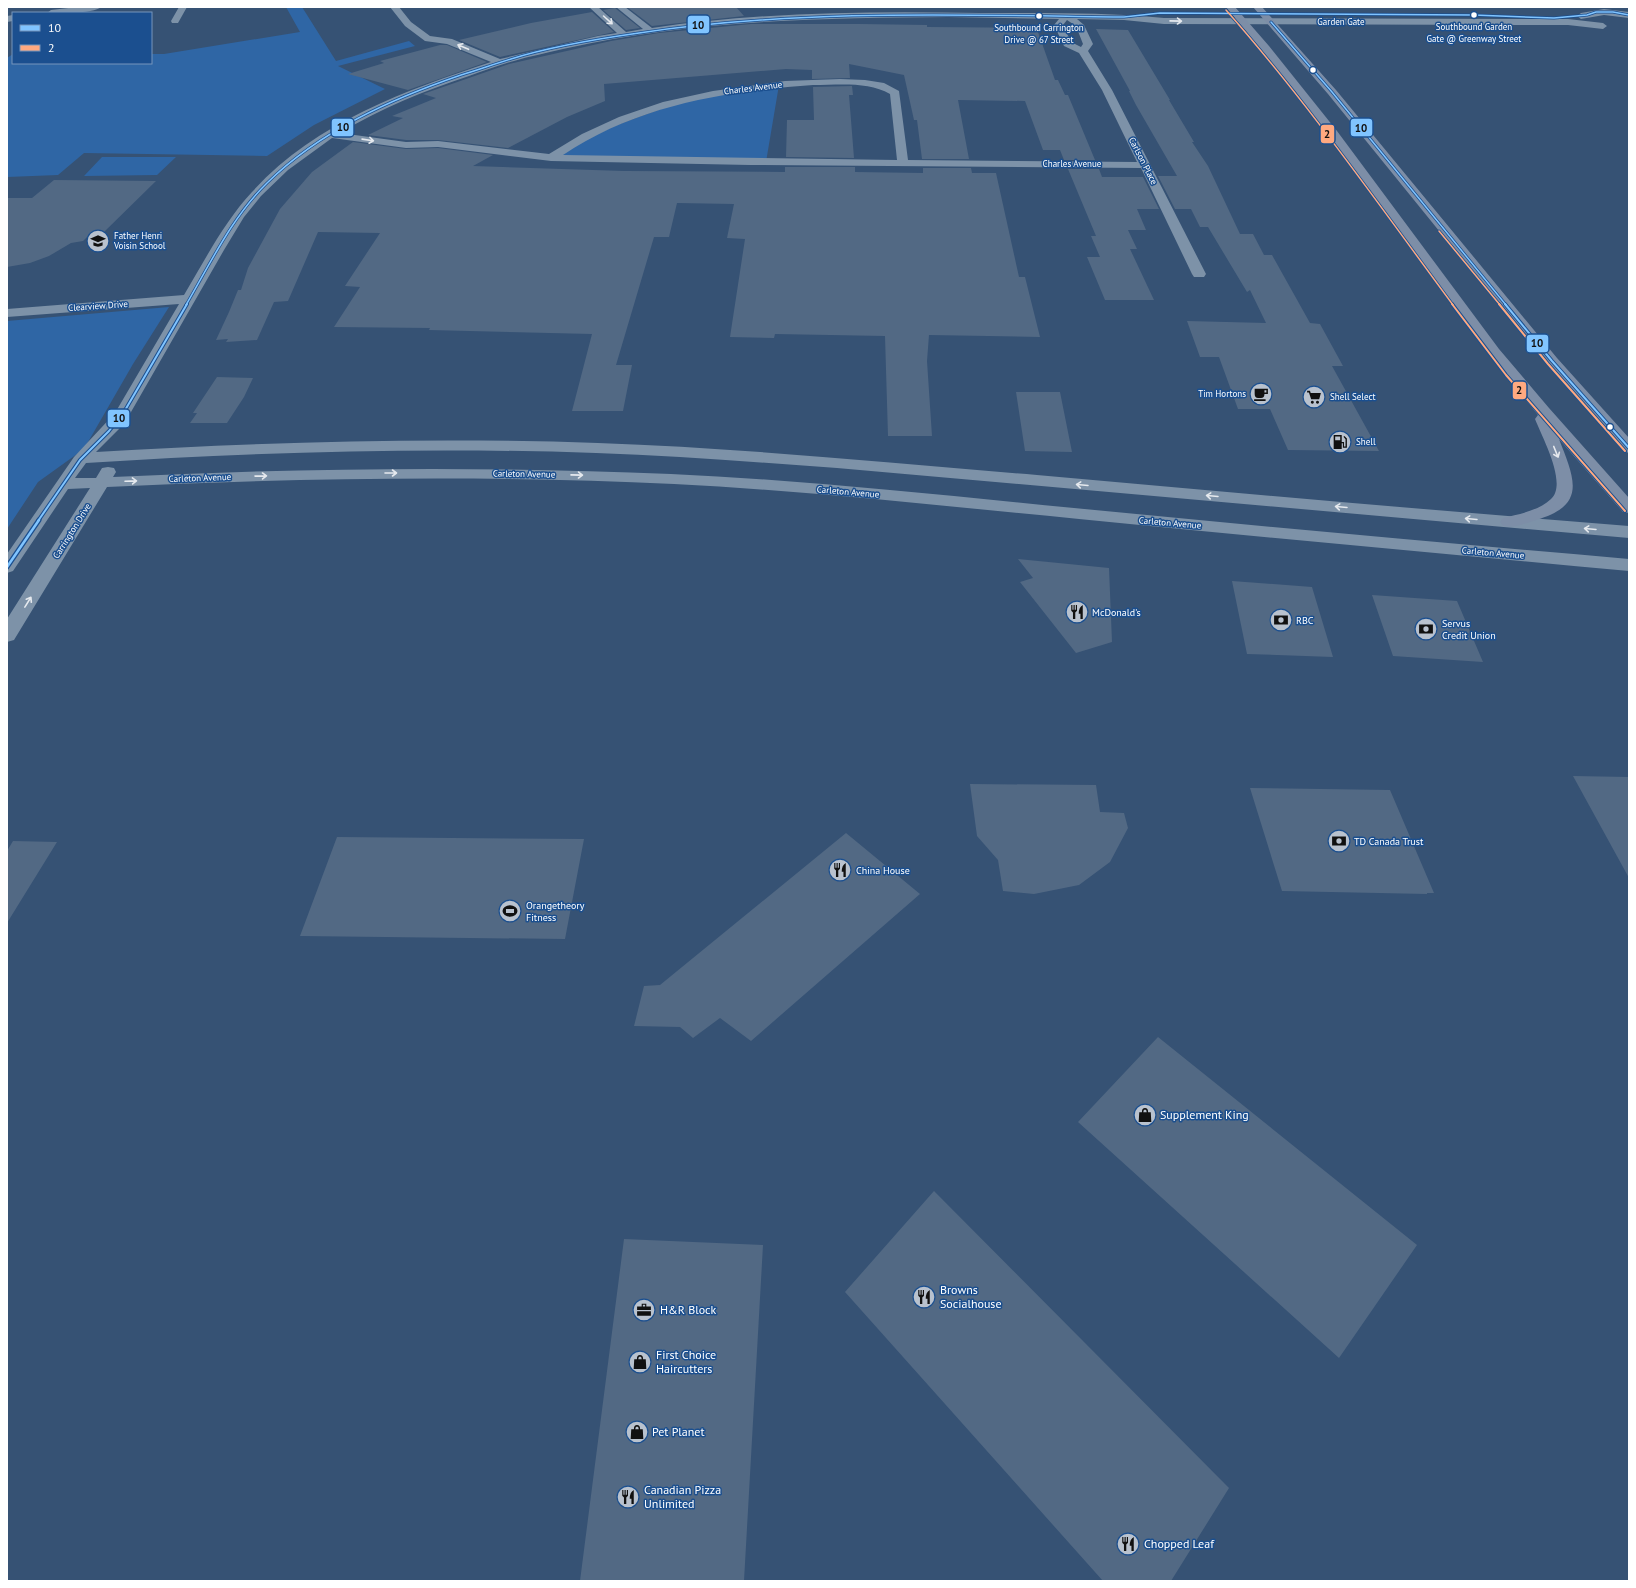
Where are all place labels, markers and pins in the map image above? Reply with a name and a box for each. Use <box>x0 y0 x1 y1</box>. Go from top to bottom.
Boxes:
marker: Southbound Garden Gate @ Greenway Street <box>1469 10 1479 20</box>
marker: Southbound Carrington Drive @ 67 Street <box>1034 11 1044 21</box>
place label: Southbound Garden Gate @ Greenway Street <box>1427 21 1521 44</box>
place label: Southbound Carrington Drive @ 67 Street <box>994 22 1084 45</box>
unlabelled marker <box>1308 65 1318 75</box>
school or university icon: Father Henri Voisin School <box>85 228 111 254</box>
place label: Father Henri Voisin School <box>113 230 166 251</box>
cafe icon: Tim Hortons <box>1248 381 1274 407</box>
supermarket icon: Shell Select <box>1301 384 1327 410</box>
place label: Tim Hortons <box>1198 388 1246 399</box>
place label: Shell Select <box>1330 391 1376 402</box>
unlabelled marker <box>1605 422 1615 432</box>
fuel station icon: Shell <box>1327 429 1353 455</box>
place label: Shell <box>1356 436 1376 447</box>
restaurant icon: McDonald's <box>1064 599 1090 625</box>
place label: McDonald's <box>1092 606 1141 619</box>
bank icon: RBC <box>1268 607 1294 633</box>
place label: RBC <box>1296 614 1314 627</box>
bank icon: Servus Credit Union <box>1413 616 1439 642</box>
place label: Servus Credit Union <box>1442 617 1496 642</box>
bank icon: TD Canada Trust <box>1326 828 1352 854</box>
place label: TD Canada Trust <box>1354 835 1424 848</box>
restaurant icon: China House <box>827 857 853 883</box>
place label: China House <box>856 864 910 877</box>
sports icon: Orangetheory Fitness <box>497 898 523 924</box>
place label: Orangetheory Fitness <box>526 899 585 924</box>
shop icon: Supplement King <box>1132 1102 1158 1128</box>
place label: Supplement King <box>1160 1107 1249 1122</box>
place label: Browns Socialhouse <box>940 1282 1002 1311</box>
restaurant icon: Browns Socialhouse <box>911 1284 937 1310</box>
office icon: H&R Block <box>631 1297 657 1323</box>
place label: H&R Block <box>660 1302 717 1317</box>
place label: First Choice Haircutters <box>656 1347 716 1376</box>
shop icon: First Choice Haircutters <box>627 1349 653 1375</box>
shop icon: Pet Planet <box>624 1419 650 1445</box>
place label: Pet Planet <box>652 1424 705 1439</box>
place label: Canadian Pizza Unlimited <box>644 1482 721 1511</box>
restaurant icon: Canadian Pizza Unlimited <box>615 1484 641 1510</box>
restaurant icon: Chopped Leaf <box>1115 1531 1141 1557</box>
place label: Chopped Leaf <box>1144 1536 1215 1551</box>

